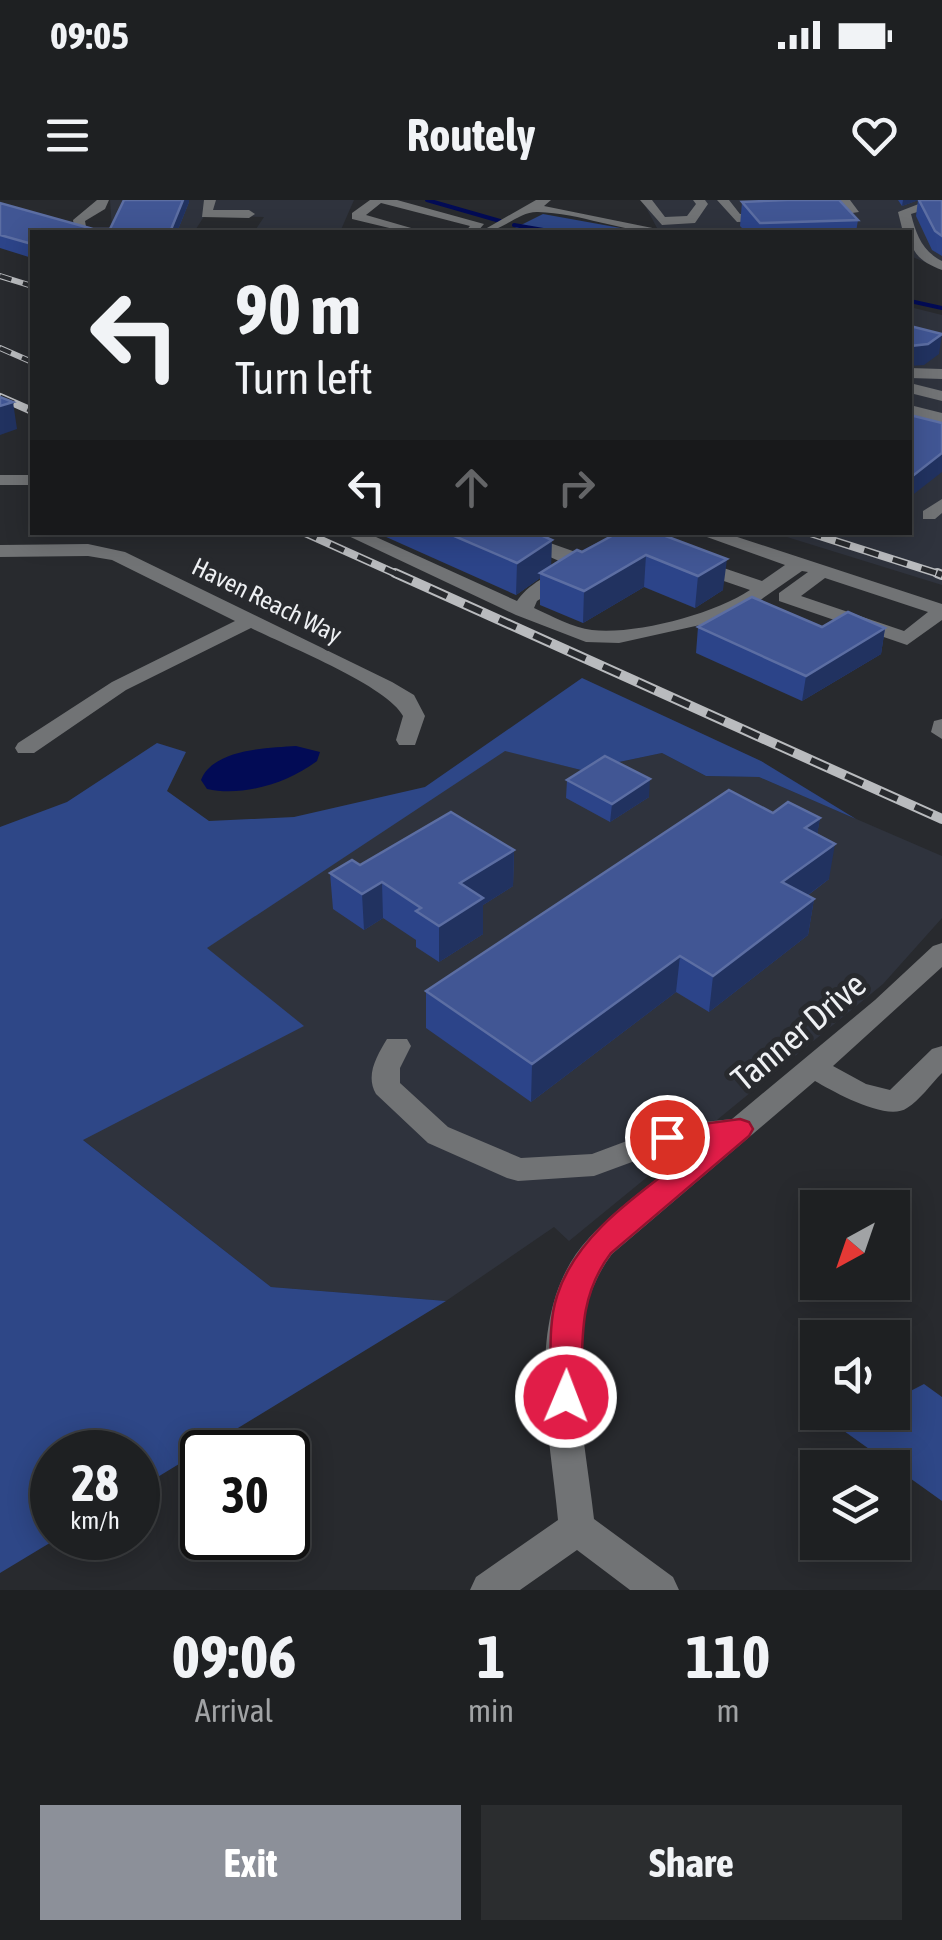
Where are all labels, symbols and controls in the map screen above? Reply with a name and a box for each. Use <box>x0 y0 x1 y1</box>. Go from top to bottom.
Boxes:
text: 09:05 <box>50 14 129 57</box>
icon: menu <box>40 108 95 163</box>
icon: heart <box>847 108 902 163</box>
text: Routely <box>407 109 535 161</box>
text: 90 m <box>235 269 361 349</box>
icon: left <box>70 270 200 400</box>
text: Turn left <box>235 352 373 404</box>
icon: left <box>339 460 394 515</box>
icon: ahead <box>444 460 499 515</box>
icon: right <box>549 460 604 515</box>
street label: Haven Reach Way <box>188 552 346 648</box>
street label: Tanner Drive <box>723 964 873 1098</box>
pin <box>625 1095 710 1180</box>
icon: arrive <box>640 1110 695 1165</box>
north arrow <box>800 1190 910 1300</box>
map controls <box>800 1190 910 1560</box>
button: sound <box>800 1320 910 1430</box>
position arrow <box>514 1345 618 1449</box>
speed limit sign: 30 <box>180 1430 310 1560</box>
button: layers <box>800 1450 910 1560</box>
text: 28 <box>71 1454 118 1512</box>
text: km/h <box>70 1506 120 1534</box>
text: 09:06 <box>172 1622 296 1691</box>
text: 1 <box>477 1622 505 1691</box>
text: 110 <box>686 1622 770 1691</box>
text: Arrival <box>195 1692 273 1729</box>
text: min <box>468 1692 514 1729</box>
text: m <box>716 1692 740 1729</box>
button: Exit <box>40 1805 461 1920</box>
button: Share <box>481 1805 902 1920</box>

